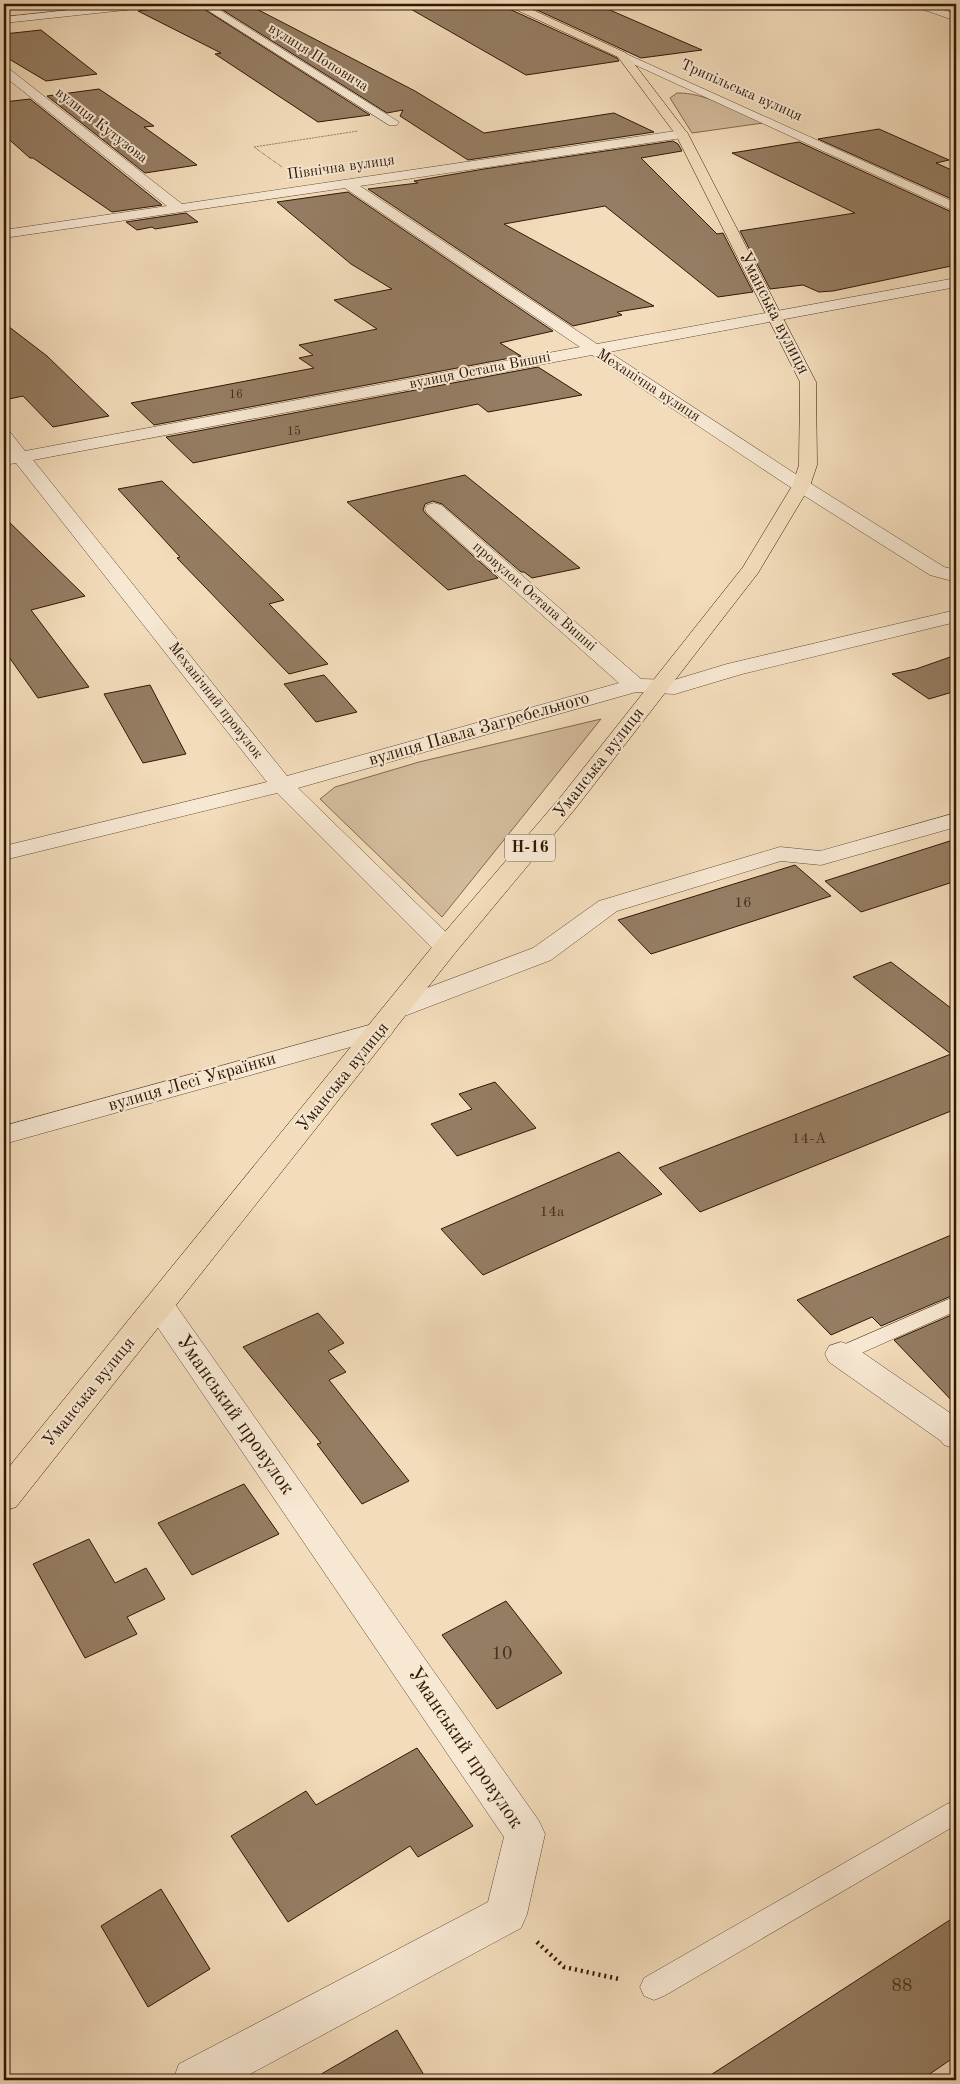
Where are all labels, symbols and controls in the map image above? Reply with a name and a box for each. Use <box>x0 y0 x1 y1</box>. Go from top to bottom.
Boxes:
street label: вулиця Поповича <box>265 21 371 95</box>
street label: Трипільська вулиця <box>678 57 804 125</box>
street label: вулиця Кутузова <box>52 85 150 167</box>
street label: Північна вулиця <box>286 153 396 183</box>
street label: Уманська вулиця <box>735 249 813 377</box>
street label: Механічна вулиця <box>593 347 703 425</box>
street label: вулиця Остапа Вишні <box>408 350 552 392</box>
house number: 16 <box>229 389 243 401</box>
house number: 15 <box>287 425 301 438</box>
street label: провулок Остапа Вишні <box>469 540 599 654</box>
street label: Механічний провулок <box>165 640 265 762</box>
street label: вулиця Павла Загребельного <box>367 689 592 769</box>
street label: Уманська вулиця <box>550 704 648 822</box>
road number: Н-16 <box>505 834 555 861</box>
house number: 16 <box>734 896 752 911</box>
street label: Уманська вулиця <box>294 1019 392 1135</box>
street label: вулиця Лесі Українки <box>106 1049 278 1115</box>
house number: 14-А <box>792 1132 827 1147</box>
house number: 14а <box>540 1205 565 1220</box>
street label: Уманський провулок <box>172 1331 298 1499</box>
street label: Уманська вулиця <box>40 1334 138 1450</box>
house number: 10 <box>492 1645 512 1663</box>
street label: Уманський провулок <box>403 1664 527 1833</box>
house number: 88 <box>892 1977 912 1995</box>

